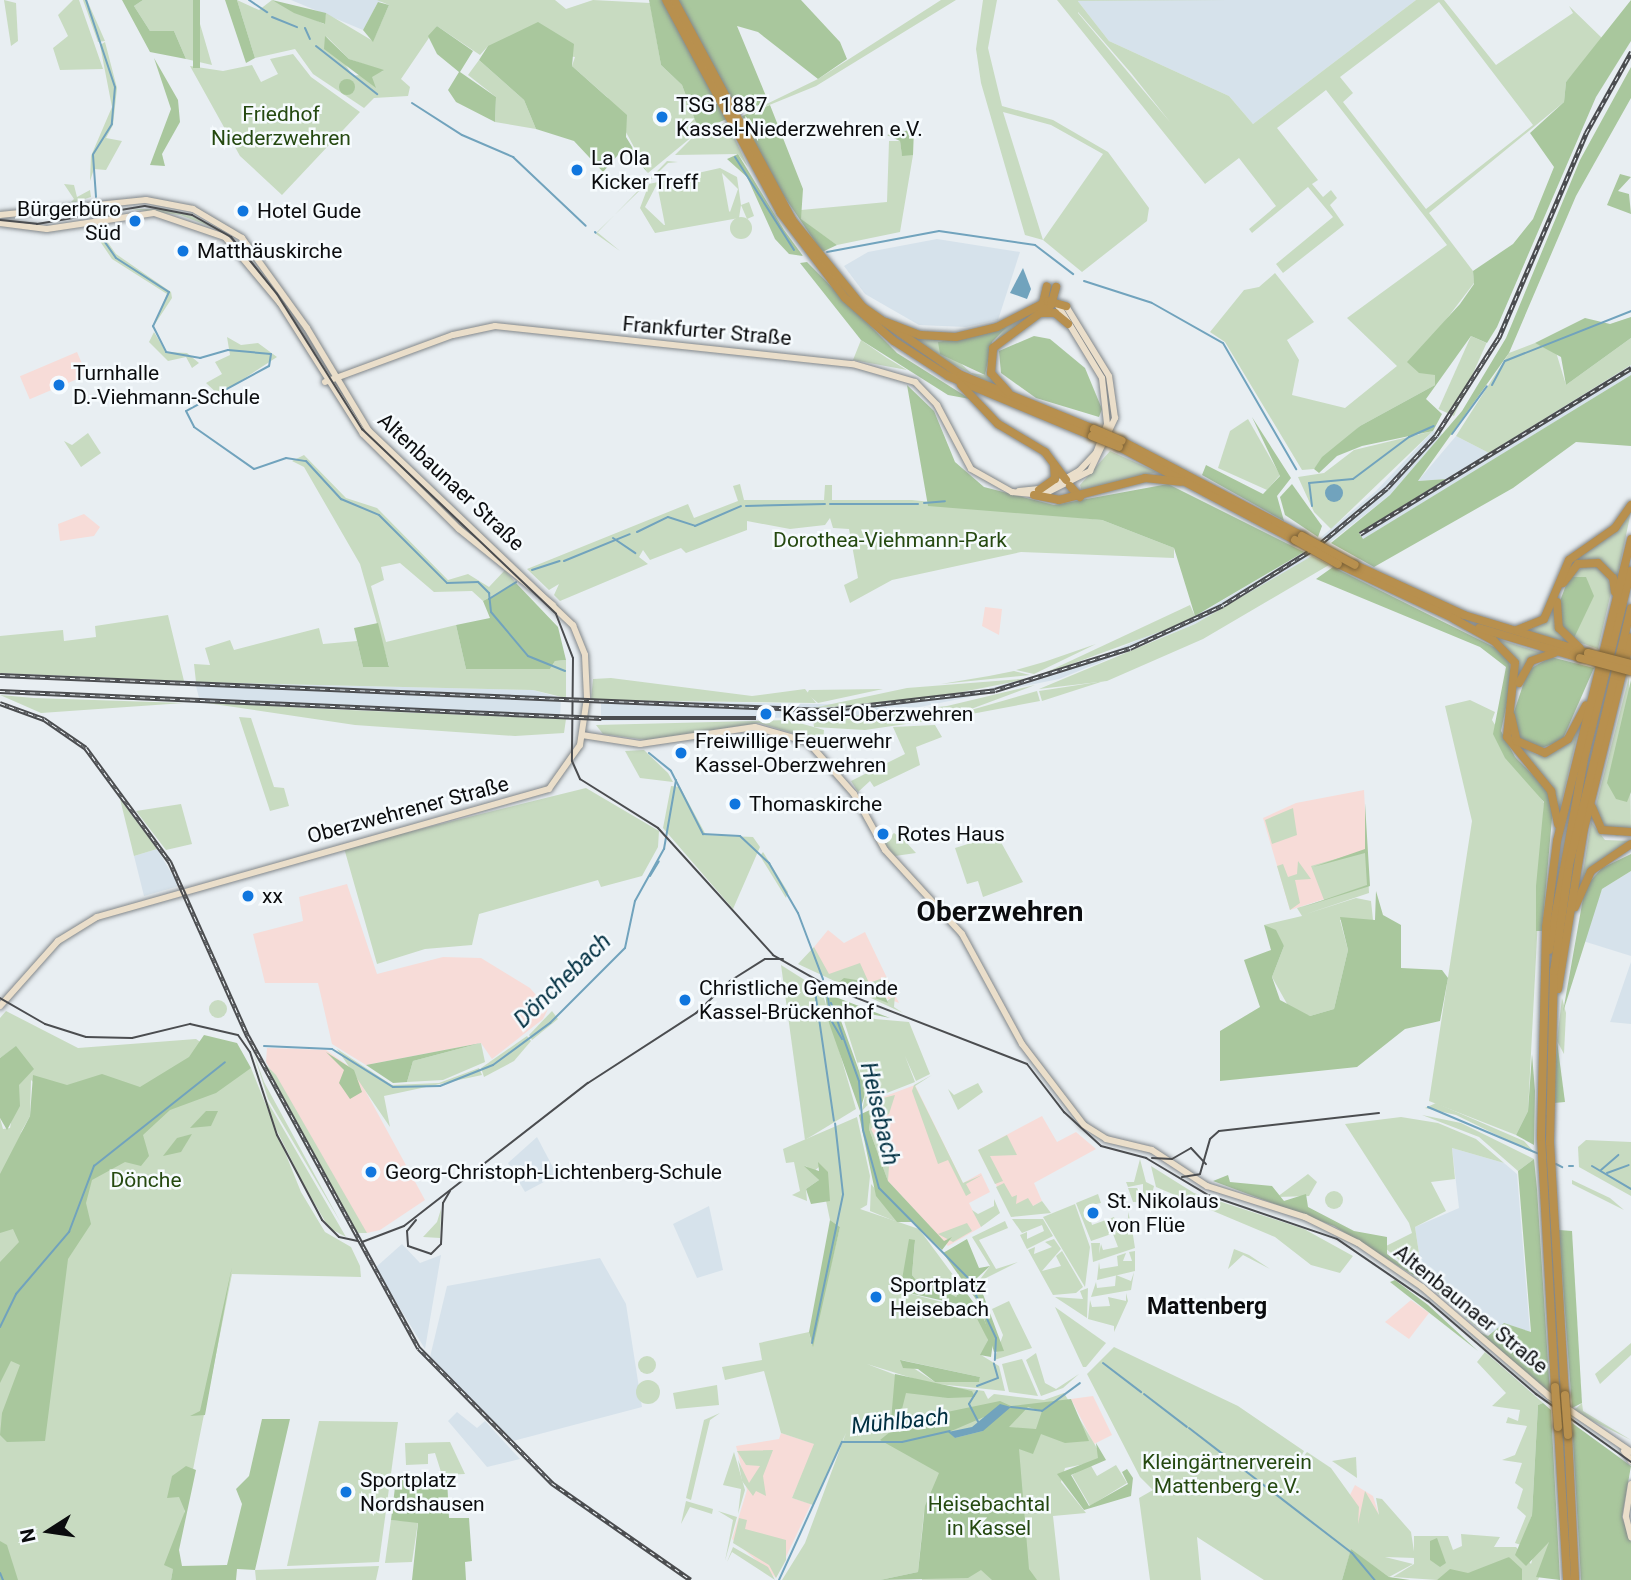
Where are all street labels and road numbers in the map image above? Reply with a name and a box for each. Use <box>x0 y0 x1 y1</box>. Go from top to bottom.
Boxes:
street label: Frankfurter Straße <box>621 311 793 351</box>
street label: Altenbaunaer Straße <box>373 408 529 556</box>
street label: Oberzwehrener Straße <box>304 771 512 849</box>
street label: Altenbaunaer Straße <box>1389 1239 1553 1379</box>

